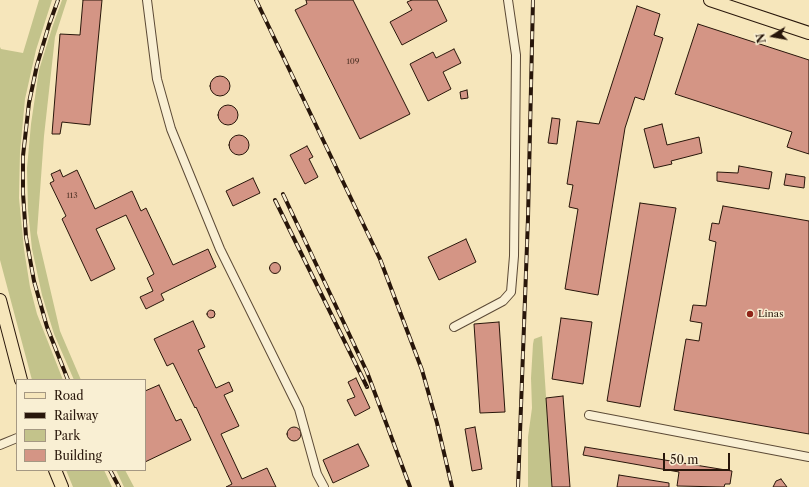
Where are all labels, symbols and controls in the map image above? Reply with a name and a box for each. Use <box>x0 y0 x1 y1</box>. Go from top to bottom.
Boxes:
north arrow <box>753 16 793 56</box>
text: N <box>753 32 769 44</box>
house number: 109 <box>346 57 360 67</box>
house number: 113 <box>66 191 78 201</box>
place label: Linas <box>758 308 783 320</box>
marker: Linas <box>745 309 755 319</box>
legend <box>16 379 146 471</box>
text: Road <box>54 388 84 403</box>
text: Railway <box>54 408 99 423</box>
text: Park <box>54 428 80 443</box>
scale bar <box>665 445 732 471</box>
text: Building <box>54 448 102 463</box>
text: 50 m <box>670 452 699 467</box>

